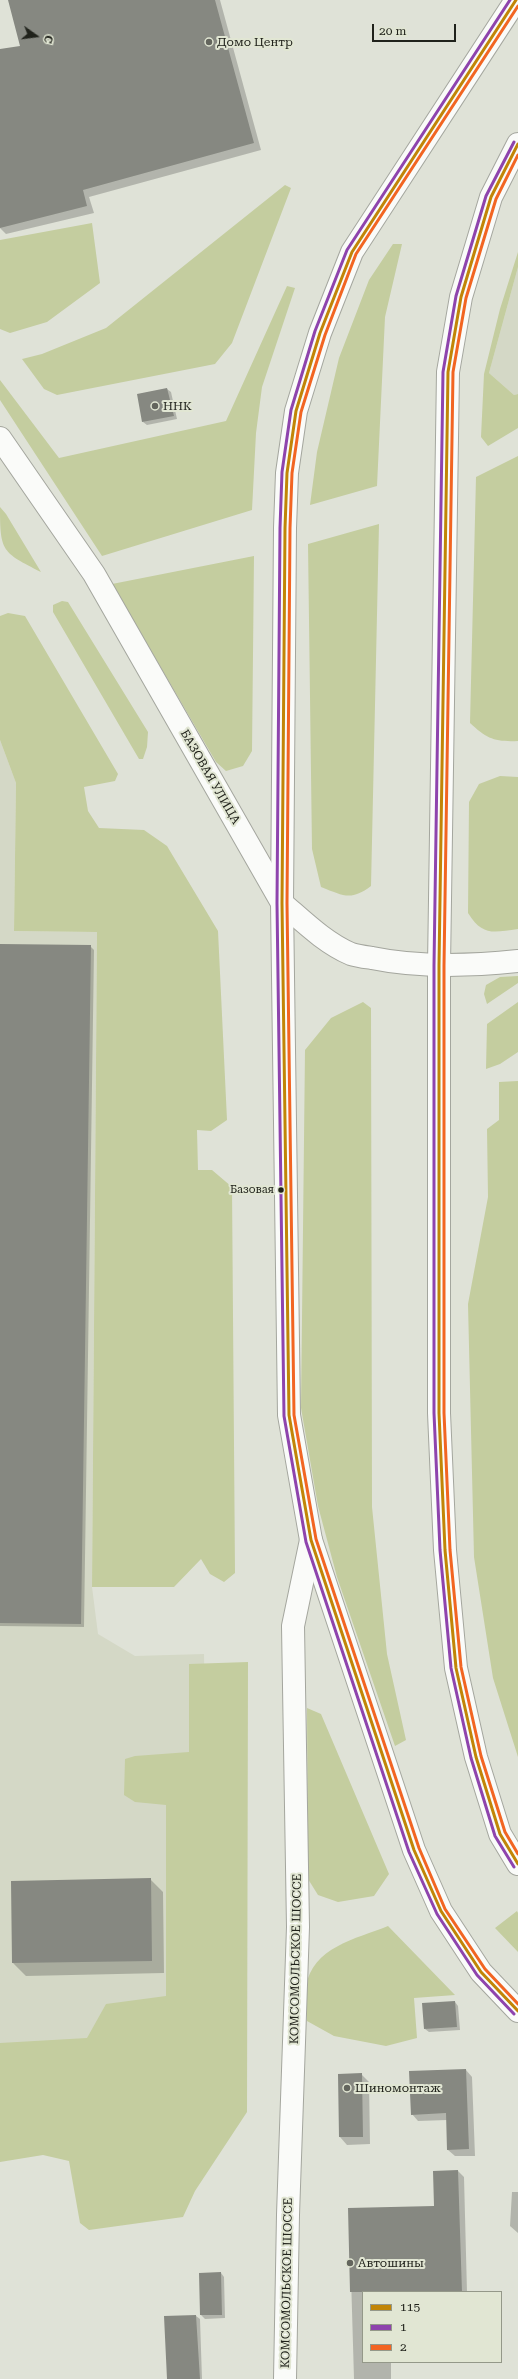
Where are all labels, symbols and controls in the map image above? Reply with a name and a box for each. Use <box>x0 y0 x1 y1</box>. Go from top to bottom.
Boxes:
north arrow <box>16 16 56 56</box>
scale bar <box>374 16 458 42</box>
text: 20 m <box>379 24 406 38</box>
text: С <box>41 34 55 44</box>
place label: Домо Центр <box>217 35 293 49</box>
marker: Домо Центр <box>204 37 214 47</box>
place label: ННК <box>163 399 192 413</box>
marker: ННК <box>150 401 160 411</box>
street label: БАЗОВАЯ УЛИЦА <box>177 727 243 827</box>
place label: Базовая <box>230 1183 274 1197</box>
marker: Базовая <box>276 1185 286 1195</box>
street label: КОМСОМОЛЬСКОЕ ШОССЕ <box>287 1874 305 2044</box>
place label: Шиномонтаж <box>355 2081 441 2095</box>
marker: Шиномонтаж <box>342 2083 352 2093</box>
street label: КОМСОМОЛЬСКОЕ ШОССЕ <box>278 2198 296 2368</box>
place label: Автошины <box>358 2256 424 2270</box>
marker: Автошины <box>345 2258 355 2268</box>
legend <box>362 2291 502 2363</box>
text: 115 <box>400 2300 420 2314</box>
text: 1 <box>400 2320 407 2334</box>
text: 2 <box>400 2340 407 2354</box>

